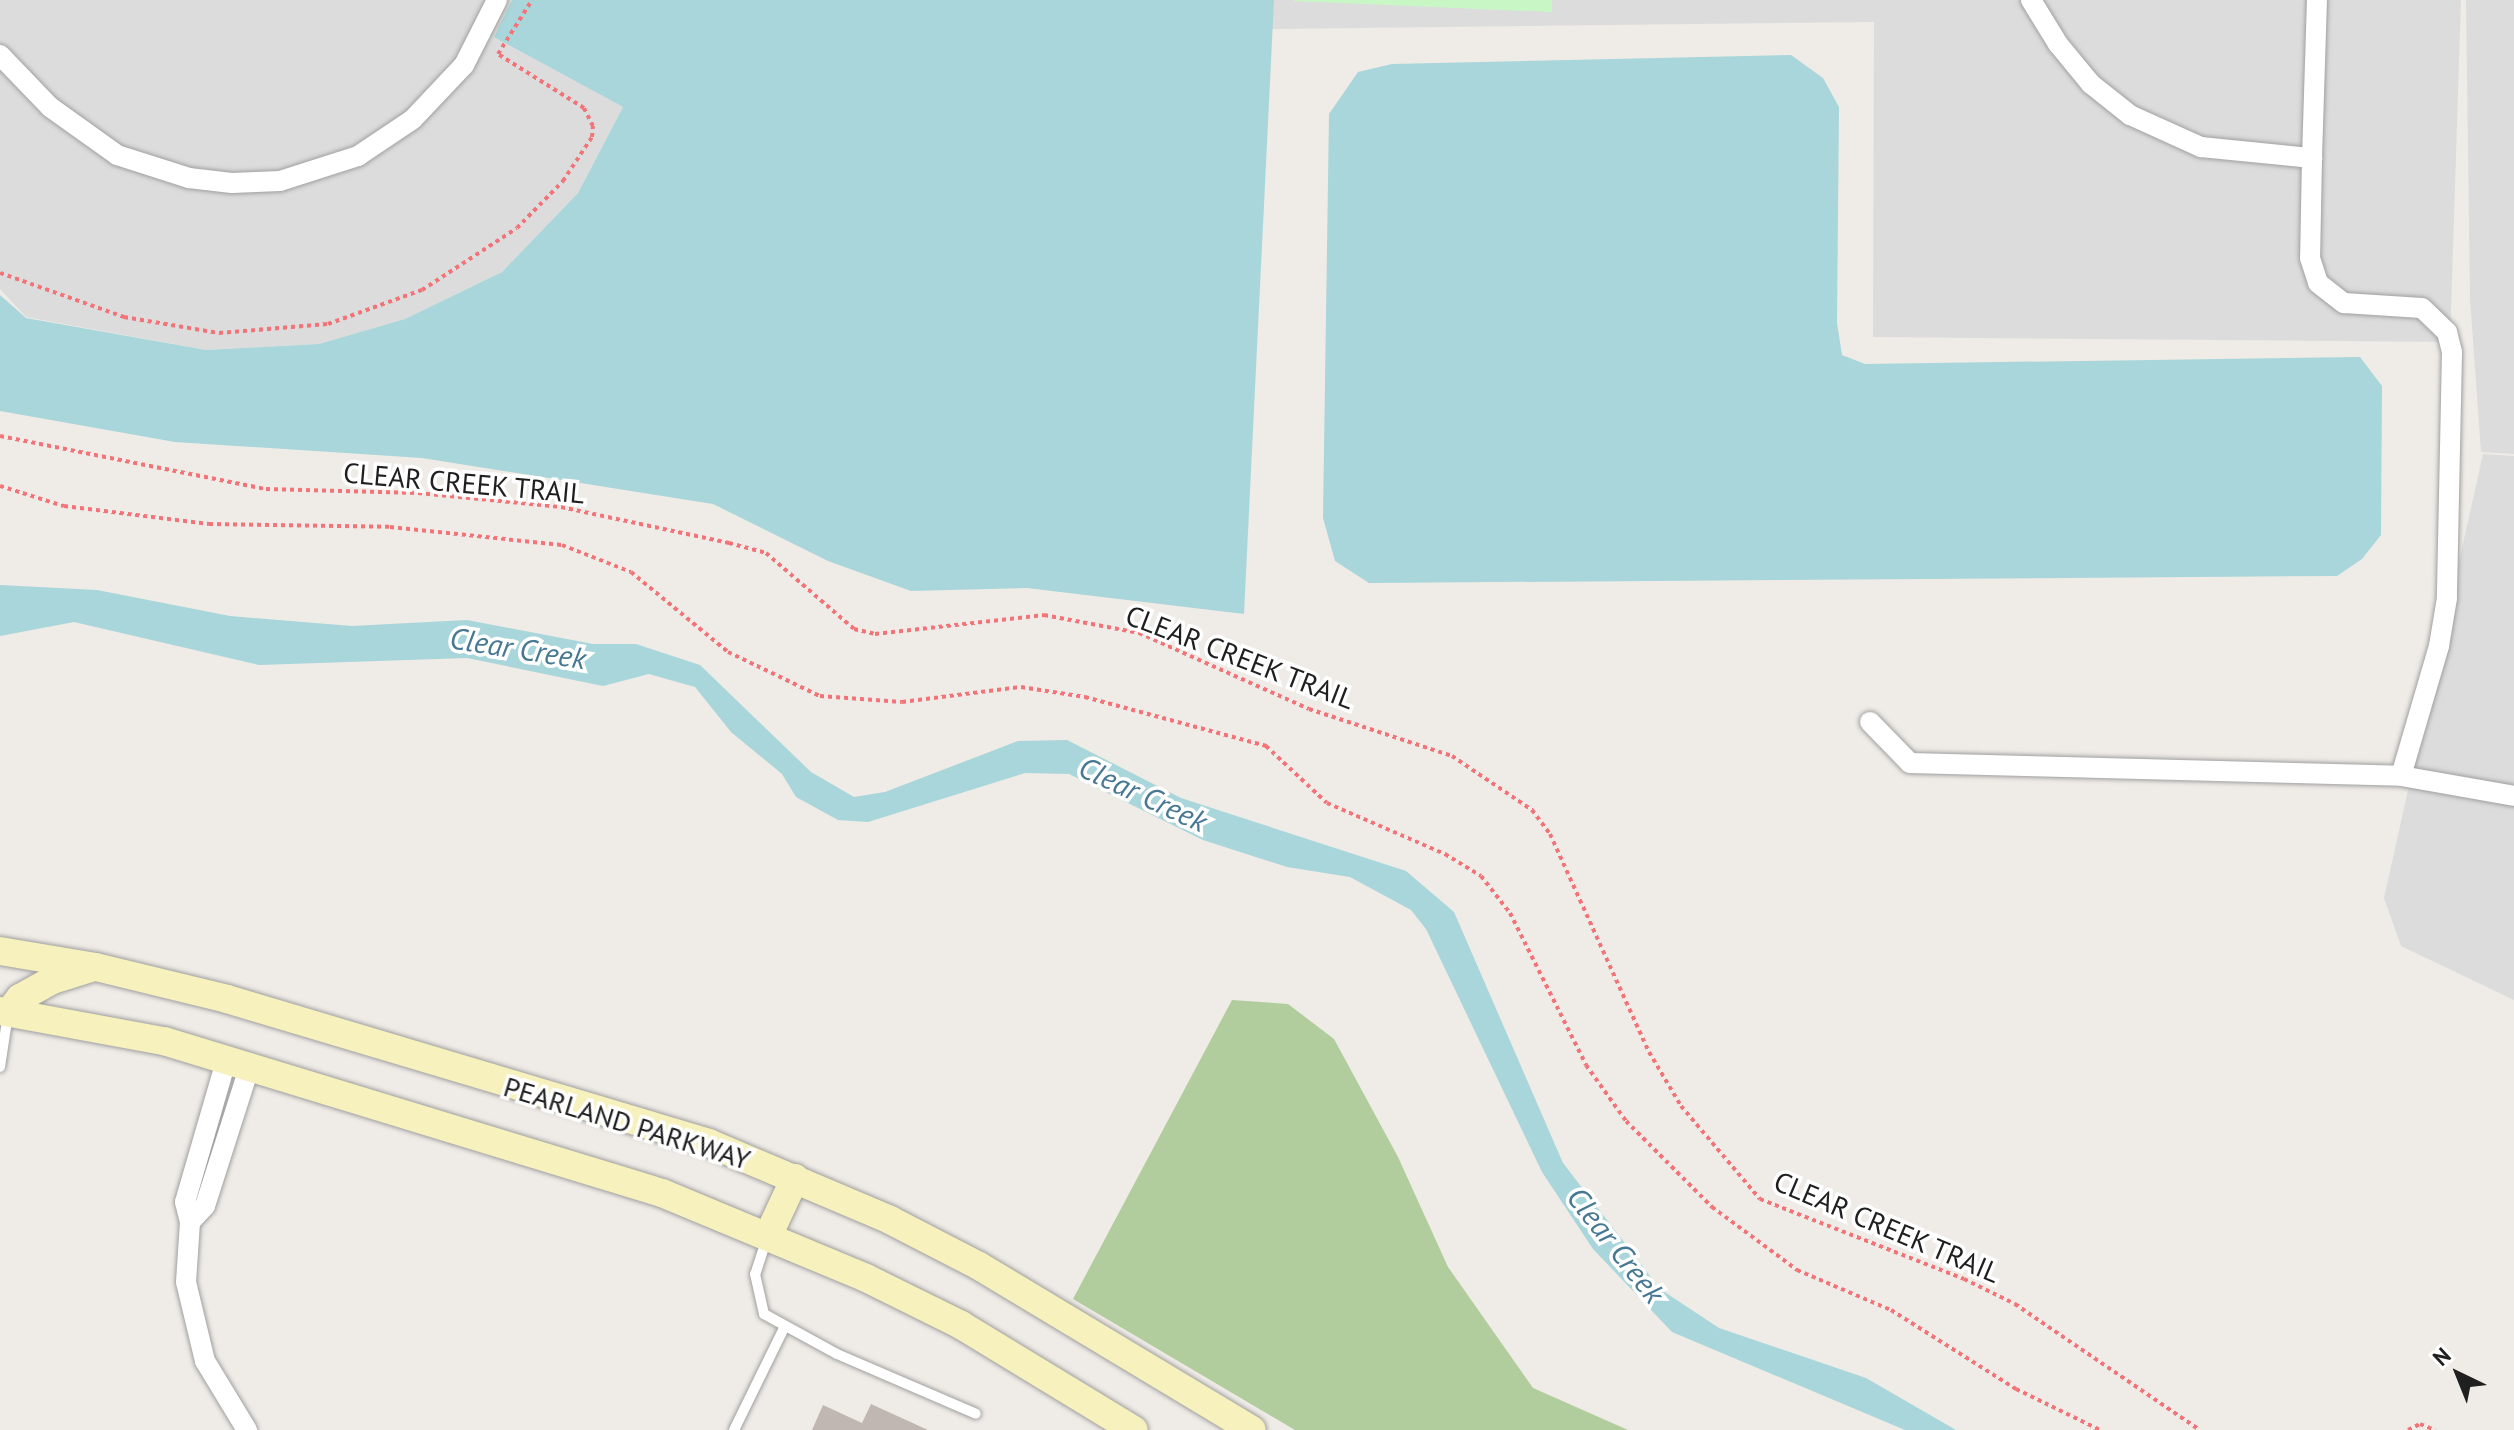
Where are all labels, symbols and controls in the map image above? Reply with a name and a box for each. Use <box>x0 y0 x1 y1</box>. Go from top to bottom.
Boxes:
street label: CLEAR CREEK TRAIL <box>341 456 587 510</box>
street label: CLEAR CREEK TRAIL <box>1120 598 1360 716</box>
water label: Clear Creek <box>447 619 589 677</box>
water label: Clear Creek <box>1073 749 1213 839</box>
street label: PEARLAND PARKWAY <box>500 1070 754 1176</box>
street label: CLEAR CREEK TRAIL <box>1768 1164 2006 1290</box>
water label: Clear Creek <box>1560 1180 1672 1310</box>
north arrow <box>2418 1334 2498 1414</box>
text: N <box>2427 1341 2456 1372</box>

